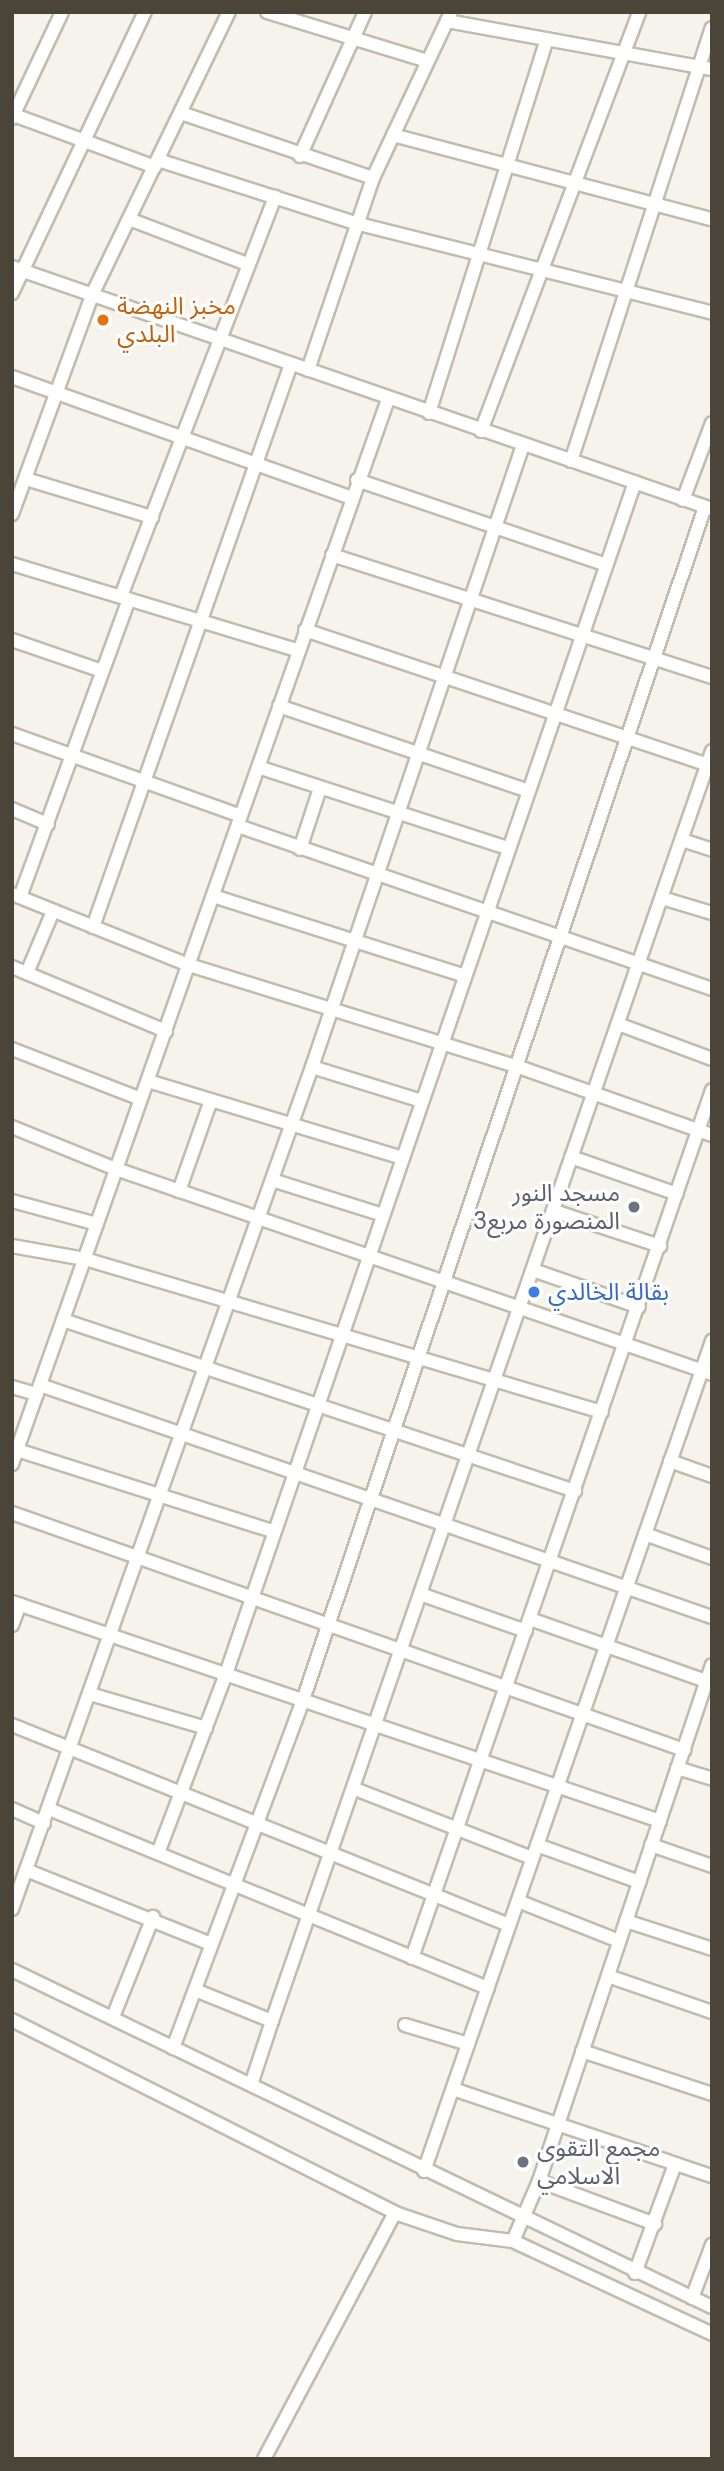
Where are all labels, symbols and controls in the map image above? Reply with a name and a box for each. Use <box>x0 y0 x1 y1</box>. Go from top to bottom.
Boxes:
place label: مخبز النهضة البلدي <box>117 292 236 348</box>
marker: مخبز النهضة البلدي <box>95 312 111 328</box>
place label: مسجد النور المنصورة مربع3 <box>473 1179 620 1235</box>
marker: مسجد النور المنصورة مربع3 <box>626 1199 642 1215</box>
place label: بقالة الخالدي <box>548 1278 669 1306</box>
marker: بقالة الخالدي <box>526 1284 542 1300</box>
place label: مجمع التقوى الاسلامي <box>537 2134 660 2190</box>
marker: مجمع التقوى الاسلامي <box>515 2154 531 2170</box>

